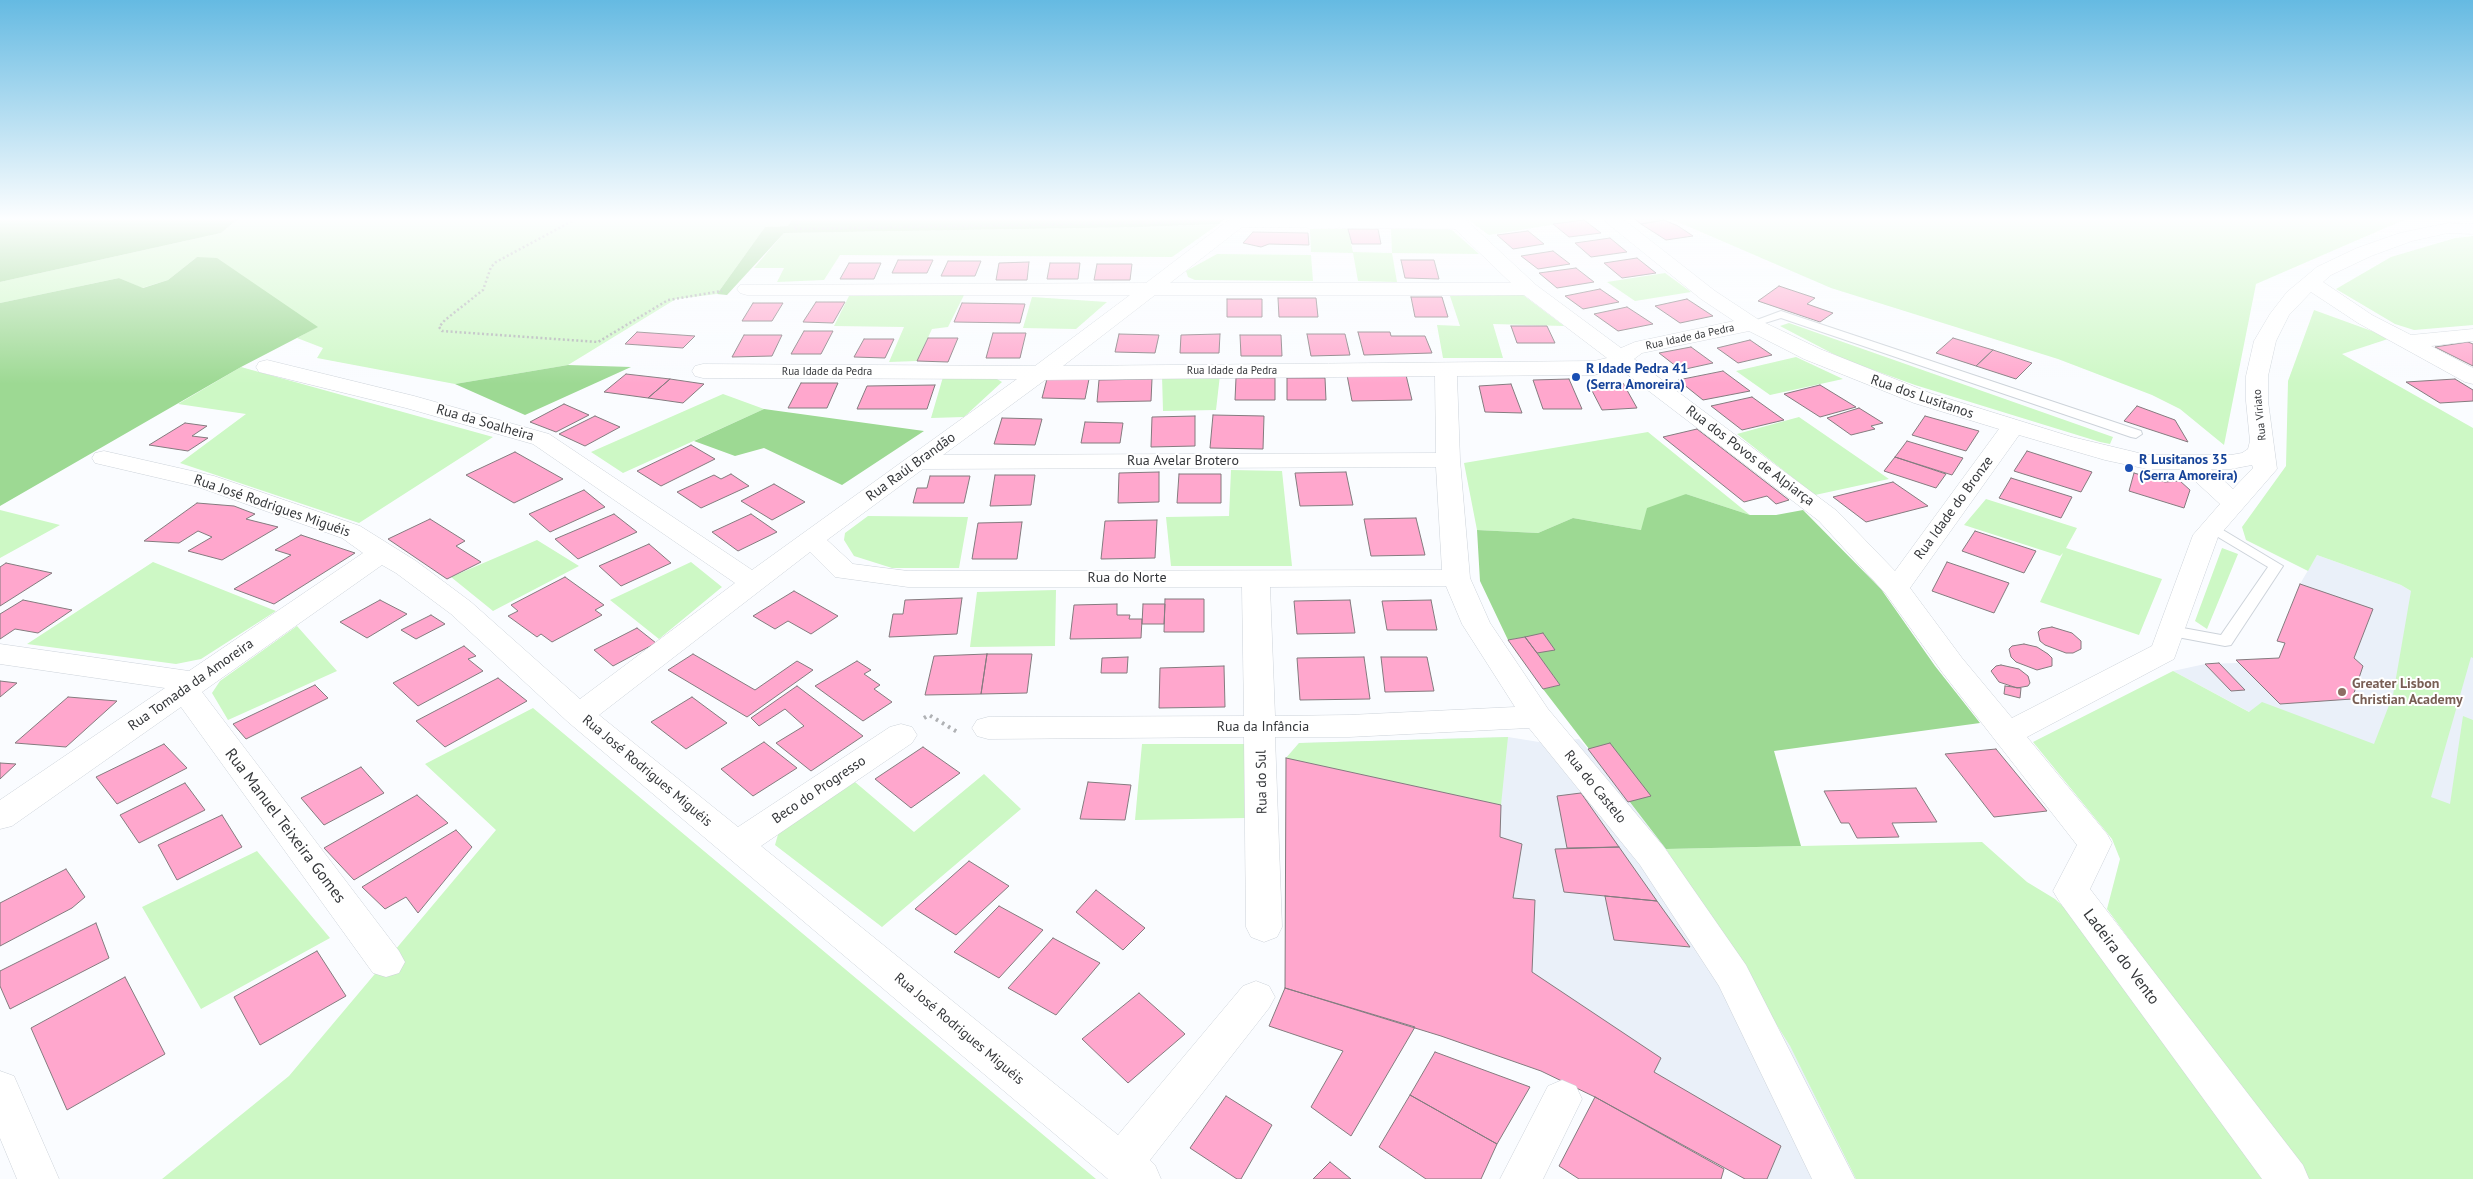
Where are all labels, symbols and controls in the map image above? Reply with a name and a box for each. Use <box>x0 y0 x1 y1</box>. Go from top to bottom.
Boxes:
street label: Rua Idade da Pedra <box>1644 321 1736 353</box>
place label: R Idade Pedra 41 (Serra Amoreira) <box>1586 361 1688 394</box>
street label: Rua Idade da Pedra <box>1187 364 1277 378</box>
street label: Rua Idade da Pedra <box>782 365 872 379</box>
marker: R Idade Pedra 41 (Serra Amoreira) <box>1570 371 1582 383</box>
street label: Rua dos Lusitanos <box>1868 371 1976 423</box>
street label: Rua Viriato <box>2251 389 2269 441</box>
street label: Rua da Soalheira <box>434 401 536 445</box>
street label: Rua dos Povos de Alpiarça <box>1682 402 1818 510</box>
street label: Rua Raúl Brandão <box>863 429 959 505</box>
place label: R Lusitanos 35 (Serra Amoreira) <box>2139 452 2238 484</box>
street label: Rua Avelar Brotero <box>1127 453 1239 469</box>
street label: Rua Idade do Bronze <box>1911 453 1997 563</box>
marker: R Lusitanos 35 (Serra Amoreira) <box>2123 462 2135 474</box>
street label: Rua José Rodrigues Miguéis <box>192 471 352 541</box>
street label: Rua do Norte <box>1087 570 1167 586</box>
street label: Rua Tomada da Amoreira <box>125 635 257 735</box>
place label: Greater Lisbon Christian Academy <box>2352 676 2463 709</box>
marker: Greater Lisbon Christian Academy <box>2336 686 2348 698</box>
street label: Rua José Rodrigues Miguéis <box>579 712 715 830</box>
street label: Rua da Infância <box>1217 719 1309 735</box>
street label: Rua Manuel Teixeira Gomes <box>221 745 349 907</box>
street label: Rua do Castelo <box>1560 747 1630 827</box>
street label: Rua do Sul <box>1253 750 1271 814</box>
street label: Beco do Progresso <box>769 752 869 828</box>
street label: Ladeira do Vento <box>2079 905 2163 1009</box>
street label: Rua José Rodrigues Miguéis <box>891 970 1027 1088</box>

